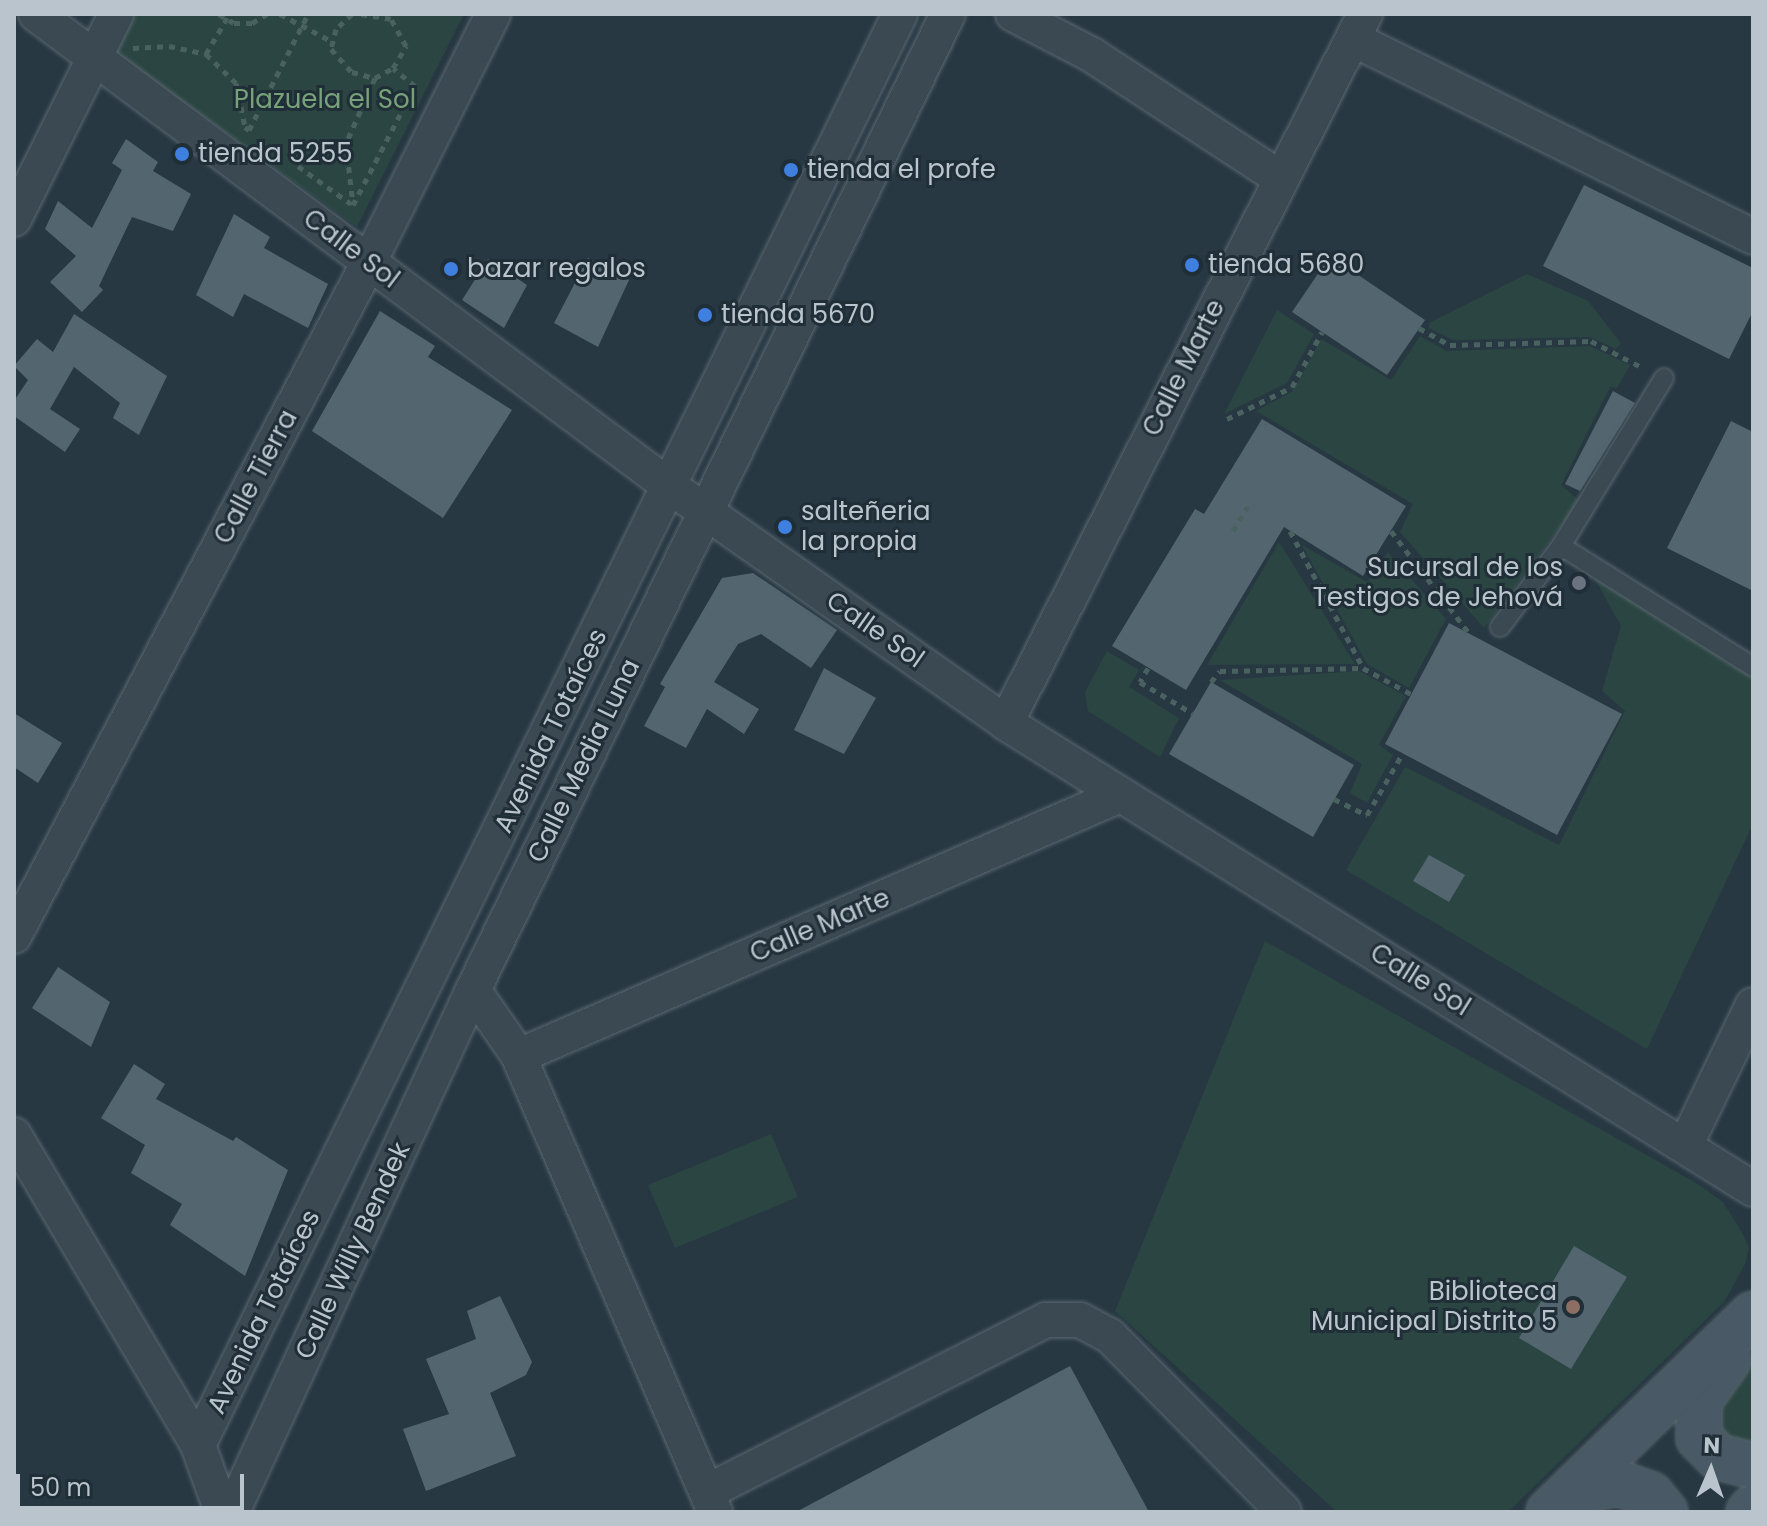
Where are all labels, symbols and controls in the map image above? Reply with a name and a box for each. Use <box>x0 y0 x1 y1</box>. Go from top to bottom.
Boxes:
park label: Plazuela el Sol <box>234 84 416 116</box>
place label: tienda 5255 <box>198 138 353 170</box>
marker: tienda 5255 <box>173 145 191 163</box>
place label: tienda el profe <box>807 154 996 186</box>
marker: tienda el profe <box>782 161 800 179</box>
street label: Calle Sol <box>297 203 405 295</box>
place label: tienda 5680 <box>1208 249 1364 281</box>
place label: bazar regalos <box>467 253 646 285</box>
marker: tienda 5680 <box>1183 256 1201 274</box>
marker: bazar regalos <box>442 260 460 278</box>
street label: Calle Marte <box>1136 295 1232 441</box>
place label: tienda 5670 <box>721 299 875 331</box>
marker: tienda 5670 <box>696 306 714 324</box>
street label: Calle Tierra <box>208 405 304 549</box>
place label: salteñeria la propia <box>801 496 931 558</box>
marker: salteñeria la propia <box>776 518 794 536</box>
place label: Sucursal de los Testigos de Jehová <box>1313 552 1563 614</box>
marker: Sucursal de los Testigos de Jehová <box>1570 574 1588 592</box>
street label: Calle Sol <box>820 585 930 675</box>
street label: Avenida Totaíces <box>488 624 614 838</box>
street label: Calle Media Luna <box>521 654 647 868</box>
street label: Calle Marte <box>745 883 895 969</box>
street label: Calle Sol <box>1364 937 1476 1023</box>
street label: Calle Willy Bendek <box>289 1138 417 1364</box>
street label: Avenida Totaíces <box>201 1205 327 1419</box>
place label: Biblioteca Municipal Distrito 5 <box>1311 1276 1557 1338</box>
marker: Biblioteca Municipal Distrito 5 <box>1564 1298 1582 1316</box>
north arrow <box>1671 1430 1751 1510</box>
text: N <box>1703 1430 1721 1461</box>
scale bar <box>20 1458 248 1508</box>
text: 50 m <box>30 1471 91 1504</box>

